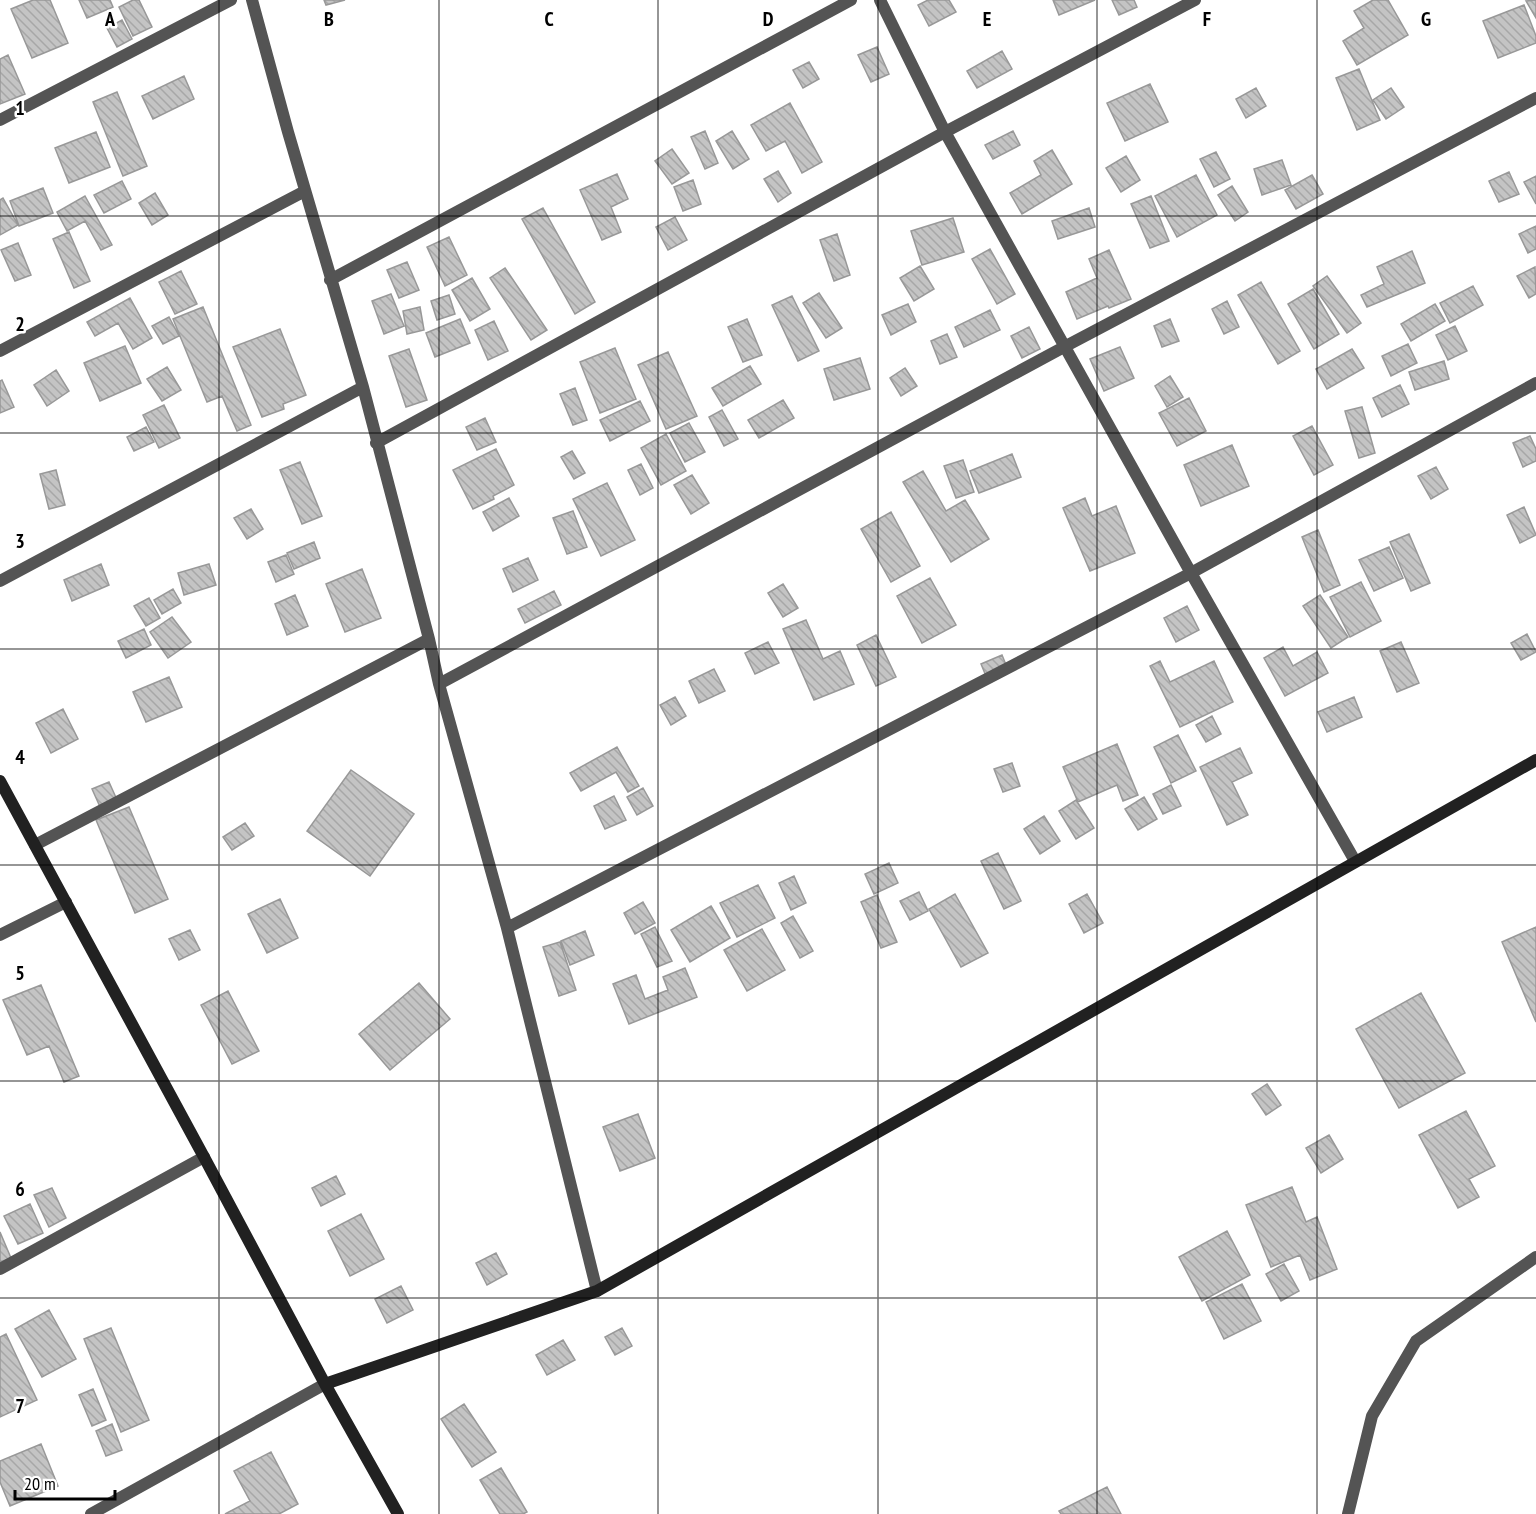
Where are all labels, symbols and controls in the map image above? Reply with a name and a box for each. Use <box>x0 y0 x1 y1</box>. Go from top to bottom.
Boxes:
text: A <box>104 6 116 32</box>
text: B <box>324 6 334 32</box>
text: C <box>544 6 554 32</box>
text: D <box>763 6 774 32</box>
text: E <box>983 6 991 32</box>
text: F <box>1203 6 1211 32</box>
text: G <box>1421 6 1431 32</box>
text: 1 <box>15 95 25 121</box>
text: 2 <box>15 311 25 337</box>
text: 3 <box>15 528 25 554</box>
text: 4 <box>15 744 25 770</box>
text: 5 <box>15 960 25 986</box>
text: 6 <box>15 1176 25 1202</box>
text: 7 <box>15 1393 25 1419</box>
scale bar <box>15 1463 116 1501</box>
text: 20 m <box>24 1472 56 1495</box>

